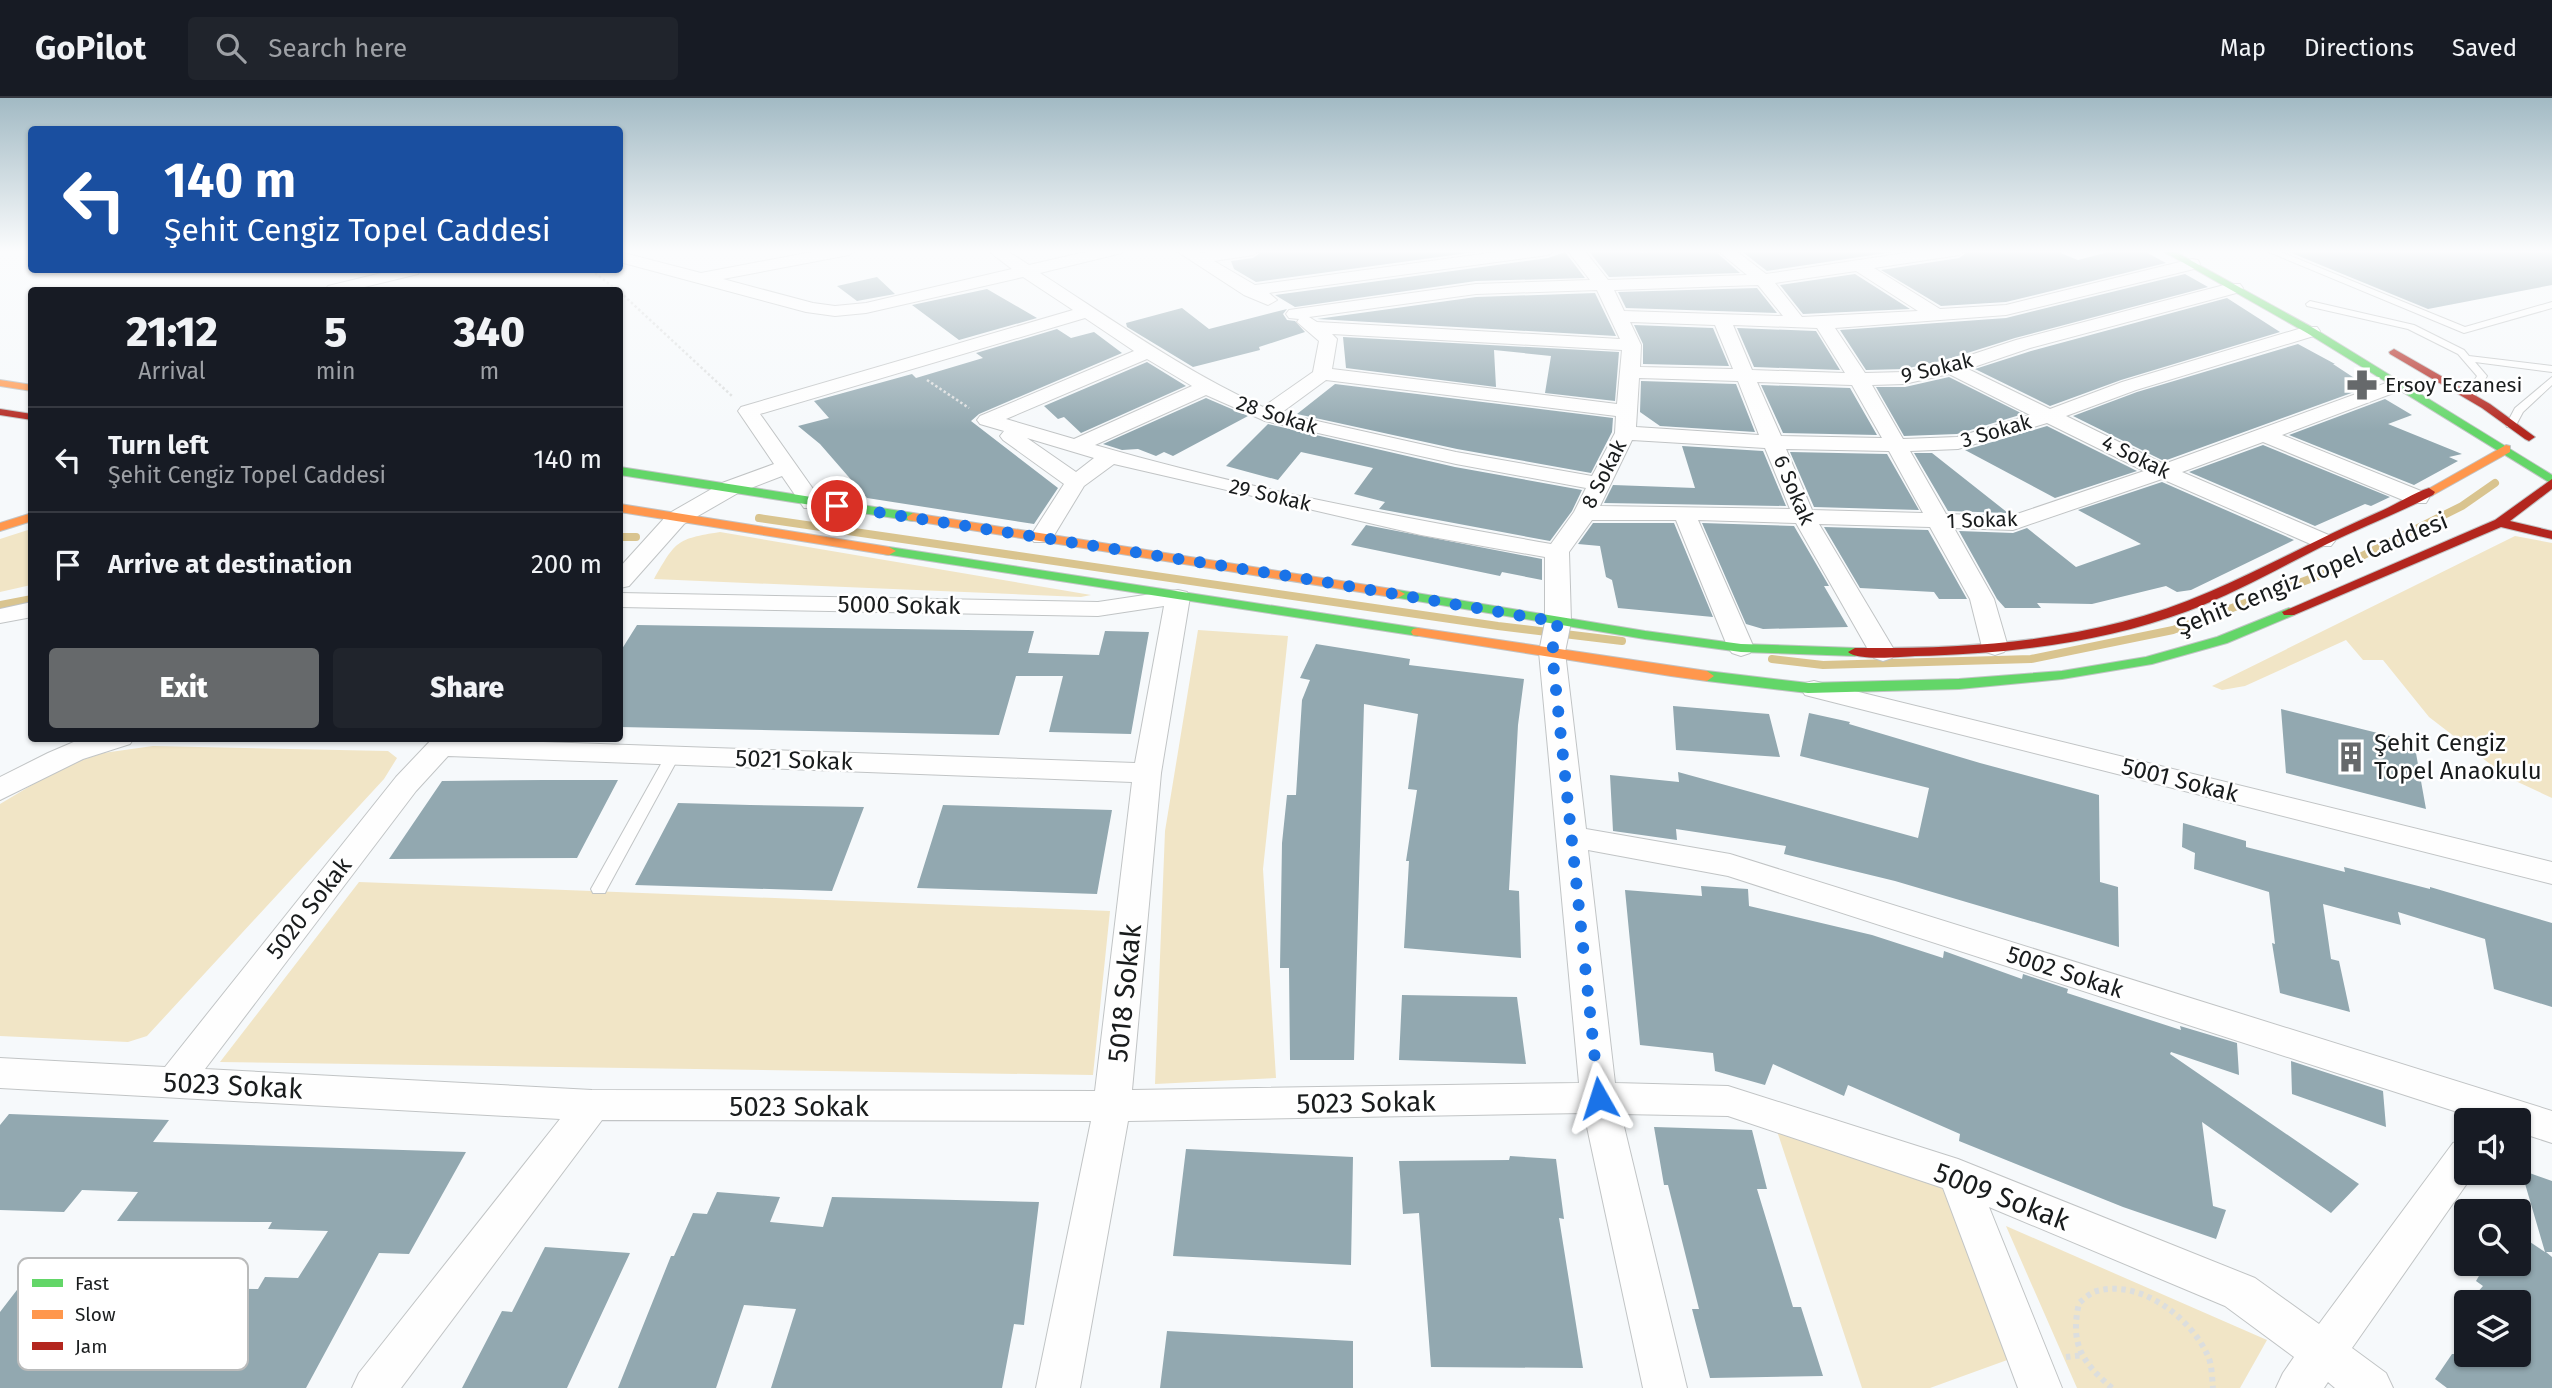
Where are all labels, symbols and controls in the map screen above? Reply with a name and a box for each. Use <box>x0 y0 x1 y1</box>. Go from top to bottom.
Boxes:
search box <box>188 17 678 80</box>
text: GoPilot <box>35 28 146 68</box>
icon: search <box>212 29 250 67</box>
text: Search here <box>268 33 407 64</box>
text: Map <box>2220 34 2266 62</box>
text: Directions <box>2304 34 2414 62</box>
text: Saved <box>2452 34 2517 62</box>
text: 140 m <box>164 151 296 210</box>
icon: left <box>49 154 140 245</box>
text: Şehit Cengiz Topel Caddesi <box>164 211 551 249</box>
text: 21:12 <box>126 307 218 357</box>
text: 5 <box>324 307 347 357</box>
text: 340 <box>454 307 525 357</box>
street label: 9 Sokak <box>1899 347 1976 389</box>
text: Arrival <box>138 357 206 385</box>
text: min <box>316 357 356 385</box>
text: m <box>479 357 499 385</box>
pharmacy icon: Ersoy Eczanesi <box>2345 368 2379 402</box>
place label: Ersoy Eczanesi <box>2385 372 2522 398</box>
street label: 28 Sokak <box>1233 390 1321 440</box>
street label: 3 Sokak <box>1958 408 2035 453</box>
street label: 4 Sokak <box>2097 429 2175 485</box>
text: Turn left <box>108 430 209 461</box>
street label: 8 Sokak <box>1576 435 1632 513</box>
icon: left <box>49 441 87 479</box>
text: 140 m <box>533 444 602 475</box>
street label: 6 Sokak <box>1768 451 1820 529</box>
text: Şehit Cengiz Topel Caddesi <box>108 461 386 489</box>
street label: 29 Sokak <box>1227 473 1314 517</box>
pin <box>807 476 867 536</box>
icon: arrive <box>818 487 856 525</box>
street label: 1 Sokak <box>1946 506 2018 534</box>
street label: Şehit Cengiz Topel Caddesi <box>2172 507 2452 641</box>
icon: arrive <box>49 546 87 584</box>
text: Arrive at destination <box>108 549 352 580</box>
text: 200 m <box>531 549 602 580</box>
street label: 5000 Sokak <box>837 590 961 620</box>
button: Exit <box>49 648 319 728</box>
button: Share <box>333 648 602 728</box>
place label: Şehit Cengiz Topel Anaokulu <box>2374 729 2542 785</box>
building icon: Şehit Cengiz Topel Anaokulu <box>2334 740 2368 774</box>
street label: 5021 Sokak <box>735 744 854 776</box>
street label: 5001 Sokak <box>2119 752 2242 808</box>
street label: 5020 Sokak <box>261 851 358 964</box>
street label: 5018 Sokak <box>1101 922 1148 1064</box>
street label: 5002 Sokak <box>2003 940 2128 1004</box>
position arrow <box>1562 1061 1636 1135</box>
street label: 5023 Sokak <box>162 1065 304 1106</box>
street label: 5023 Sokak <box>1296 1085 1437 1120</box>
street label: 5023 Sokak <box>729 1090 869 1123</box>
map controls <box>2454 1108 2531 1367</box>
button: sound <box>2454 1108 2531 1185</box>
street label: 5009 Sokak <box>1930 1156 2075 1238</box>
button: search <box>2454 1199 2531 1276</box>
legend <box>18 1258 248 1370</box>
text: Fast <box>75 1272 109 1295</box>
button: layers <box>2454 1290 2531 1367</box>
text: Slow <box>75 1303 116 1326</box>
text: Jam <box>75 1335 107 1358</box>

